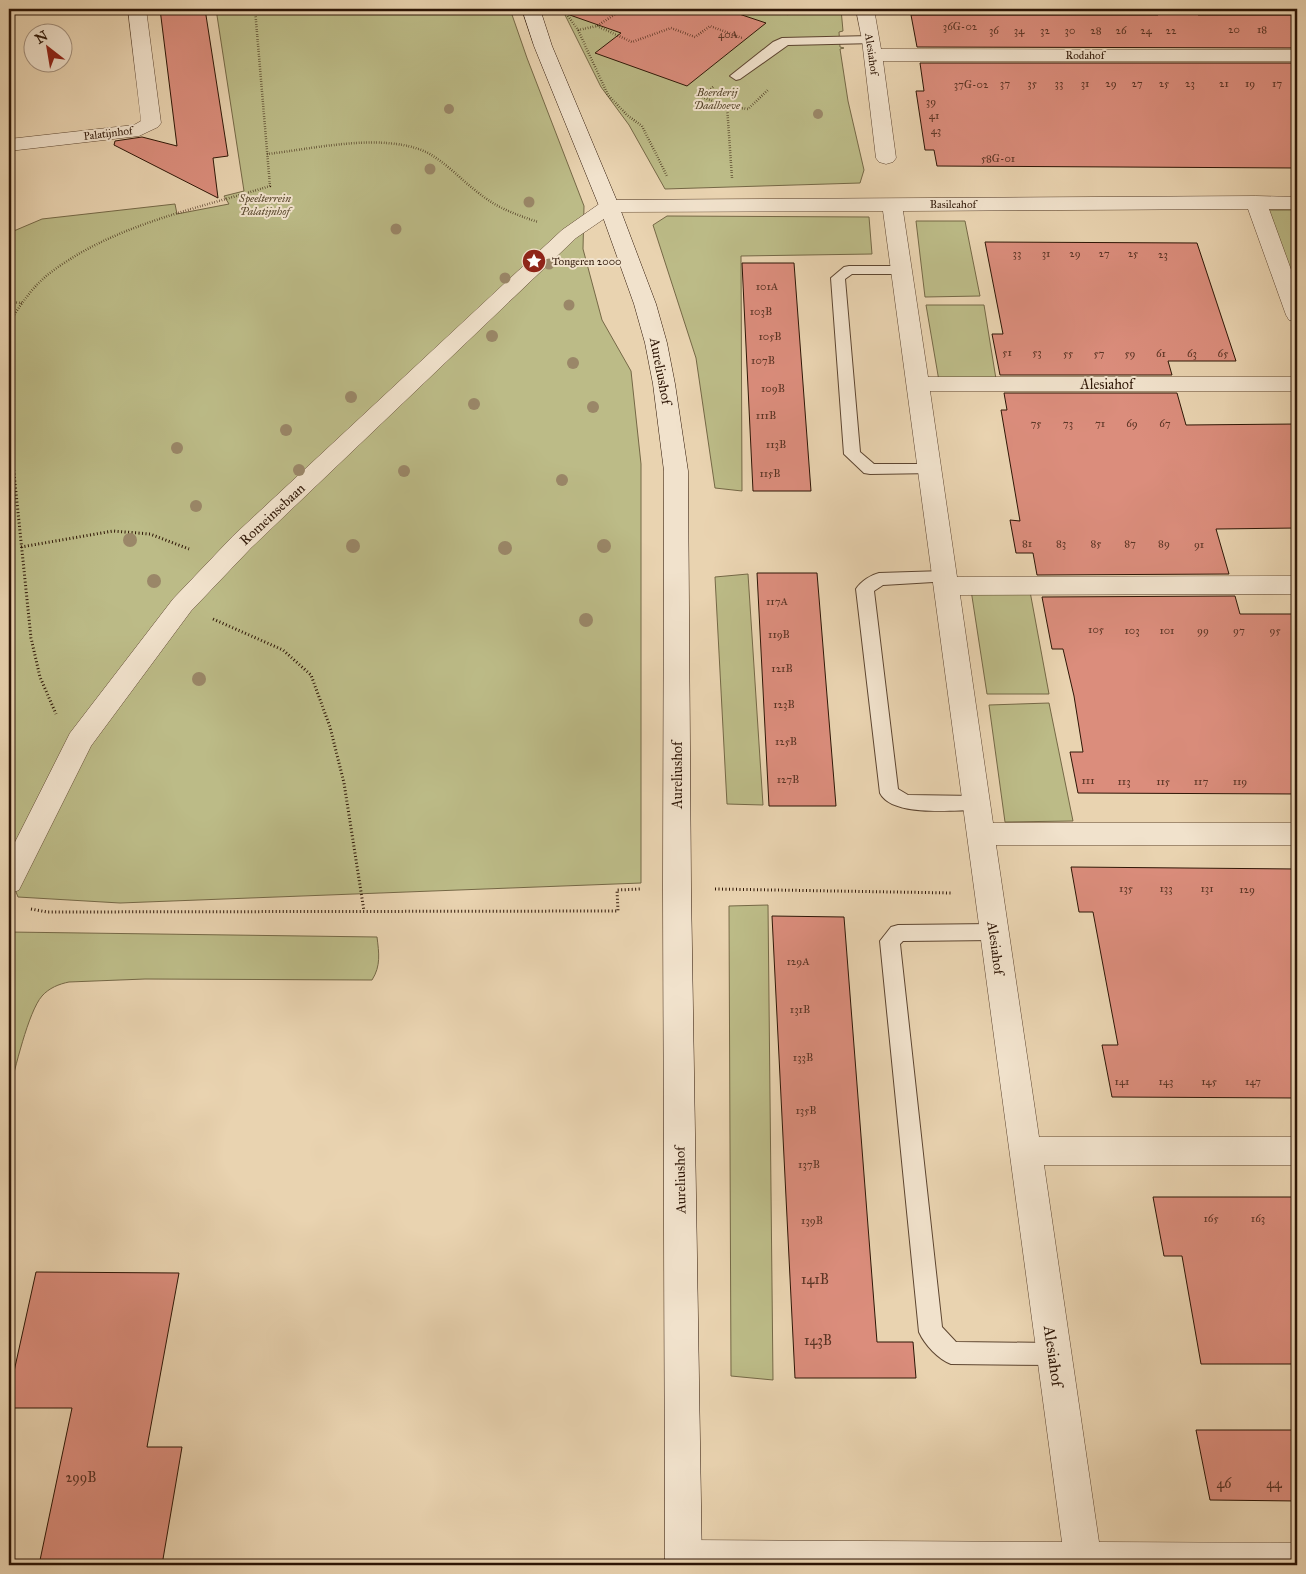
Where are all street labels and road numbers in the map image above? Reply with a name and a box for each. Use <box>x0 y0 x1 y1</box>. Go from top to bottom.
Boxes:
street label: Alesiahof <box>862 31 881 78</box>
street label: Rodahof <box>1066 49 1107 62</box>
street label: Palatijnhof <box>83 124 136 143</box>
street label: Basileahof <box>930 198 979 211</box>
street label: Aureliushof <box>646 335 676 408</box>
street label: Alesiahof <box>1079 376 1136 393</box>
street label: Romeinsebaan <box>236 480 309 549</box>
street label: Aureliushof <box>669 739 686 810</box>
street label: Alesiahof <box>983 919 1008 978</box>
street label: Aureliushof <box>671 1144 690 1215</box>
street label: Alesiahof <box>1040 1324 1068 1390</box>

